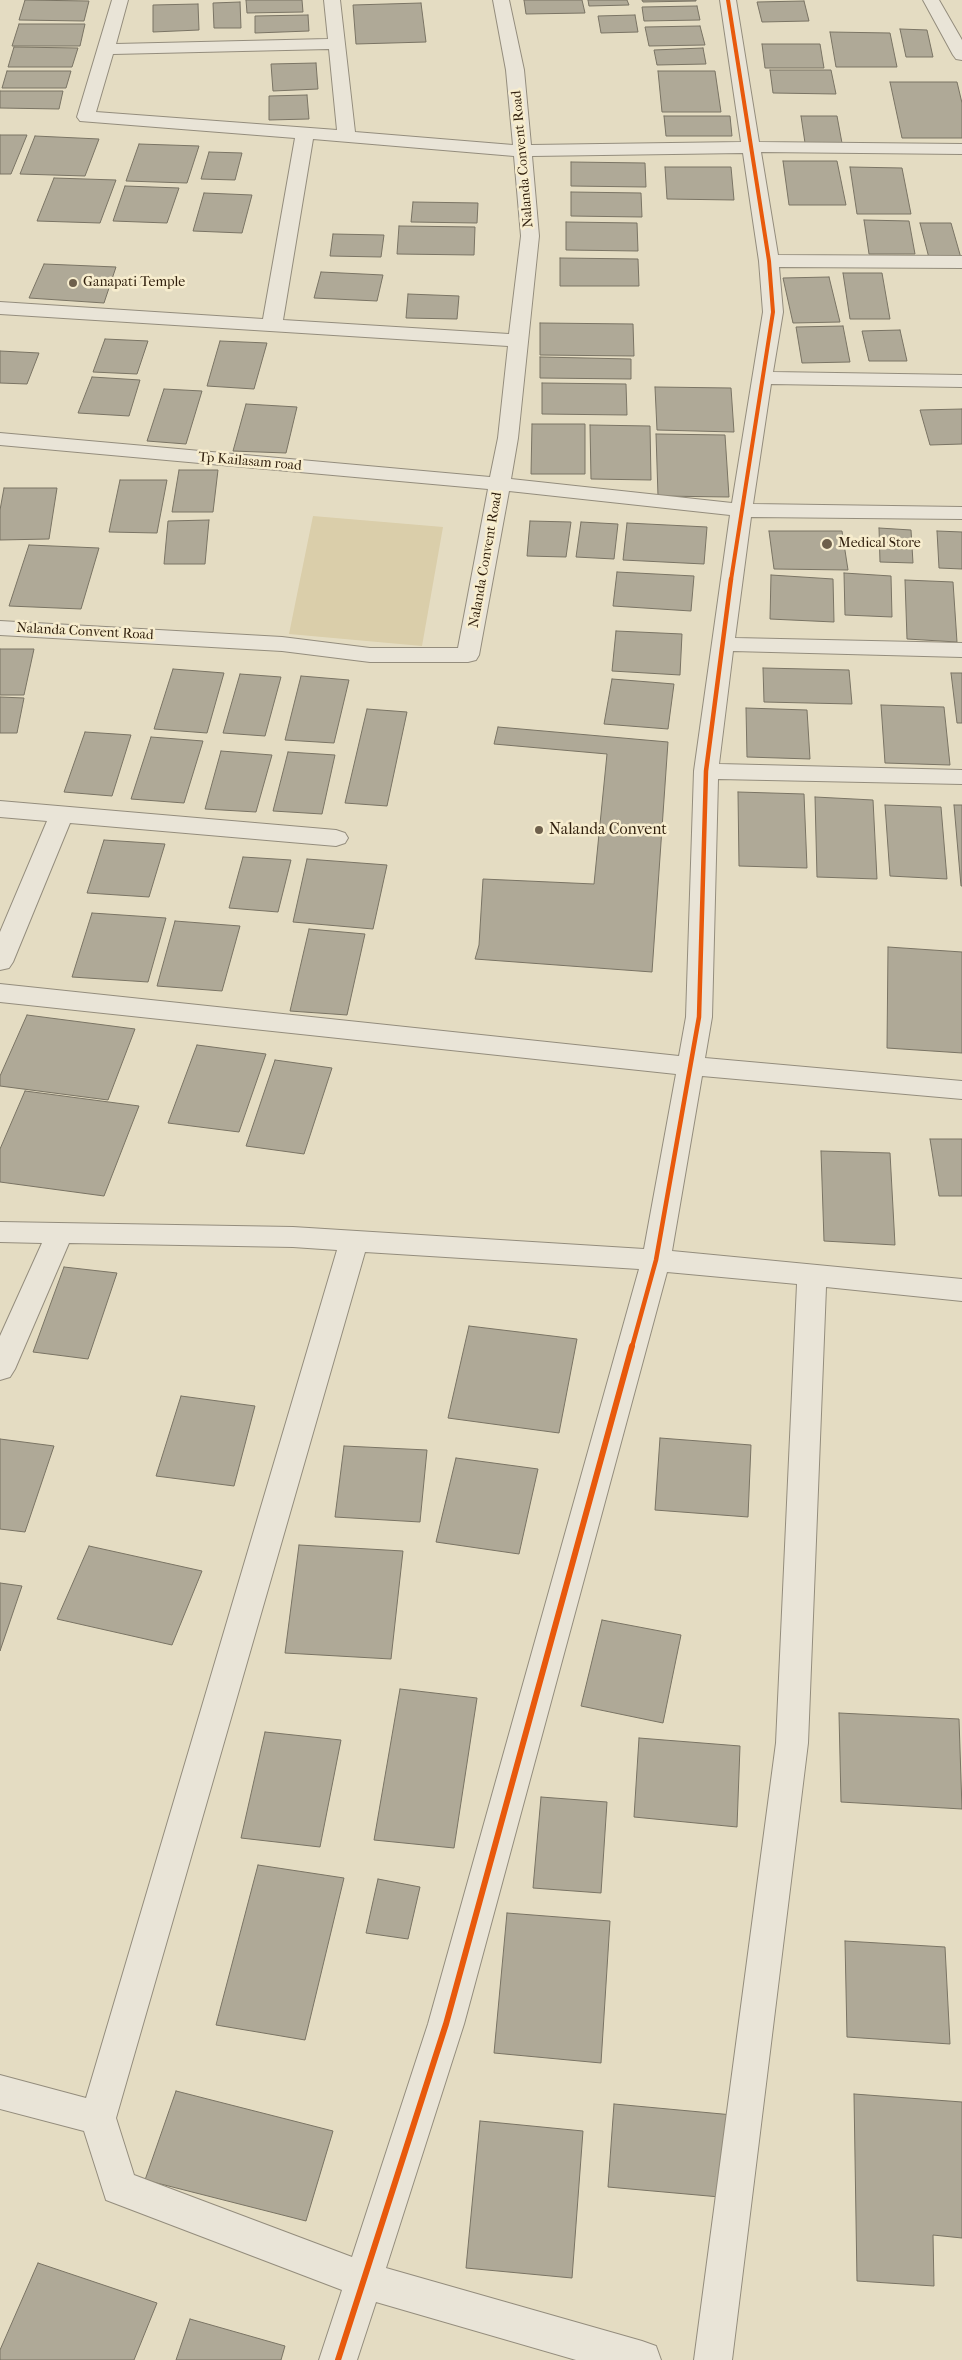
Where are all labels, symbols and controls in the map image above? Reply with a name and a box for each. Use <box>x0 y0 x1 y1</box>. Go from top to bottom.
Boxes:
street label: Nalanda Convent Road <box>509 90 537 228</box>
place label: Ganapati Temple <box>83 275 185 291</box>
marker: Ganapati Temple <box>67 277 79 289</box>
street label: Tp Kailasam road <box>198 449 302 475</box>
street label: Nalanda Convent Road <box>466 491 506 629</box>
place label: Medical Store <box>838 536 921 552</box>
marker: Medical Store <box>820 537 834 551</box>
street label: Nalanda Convent Road <box>16 620 154 644</box>
place label: Nalanda Convent <box>549 820 667 840</box>
marker: Nalanda Convent <box>533 824 545 836</box>

